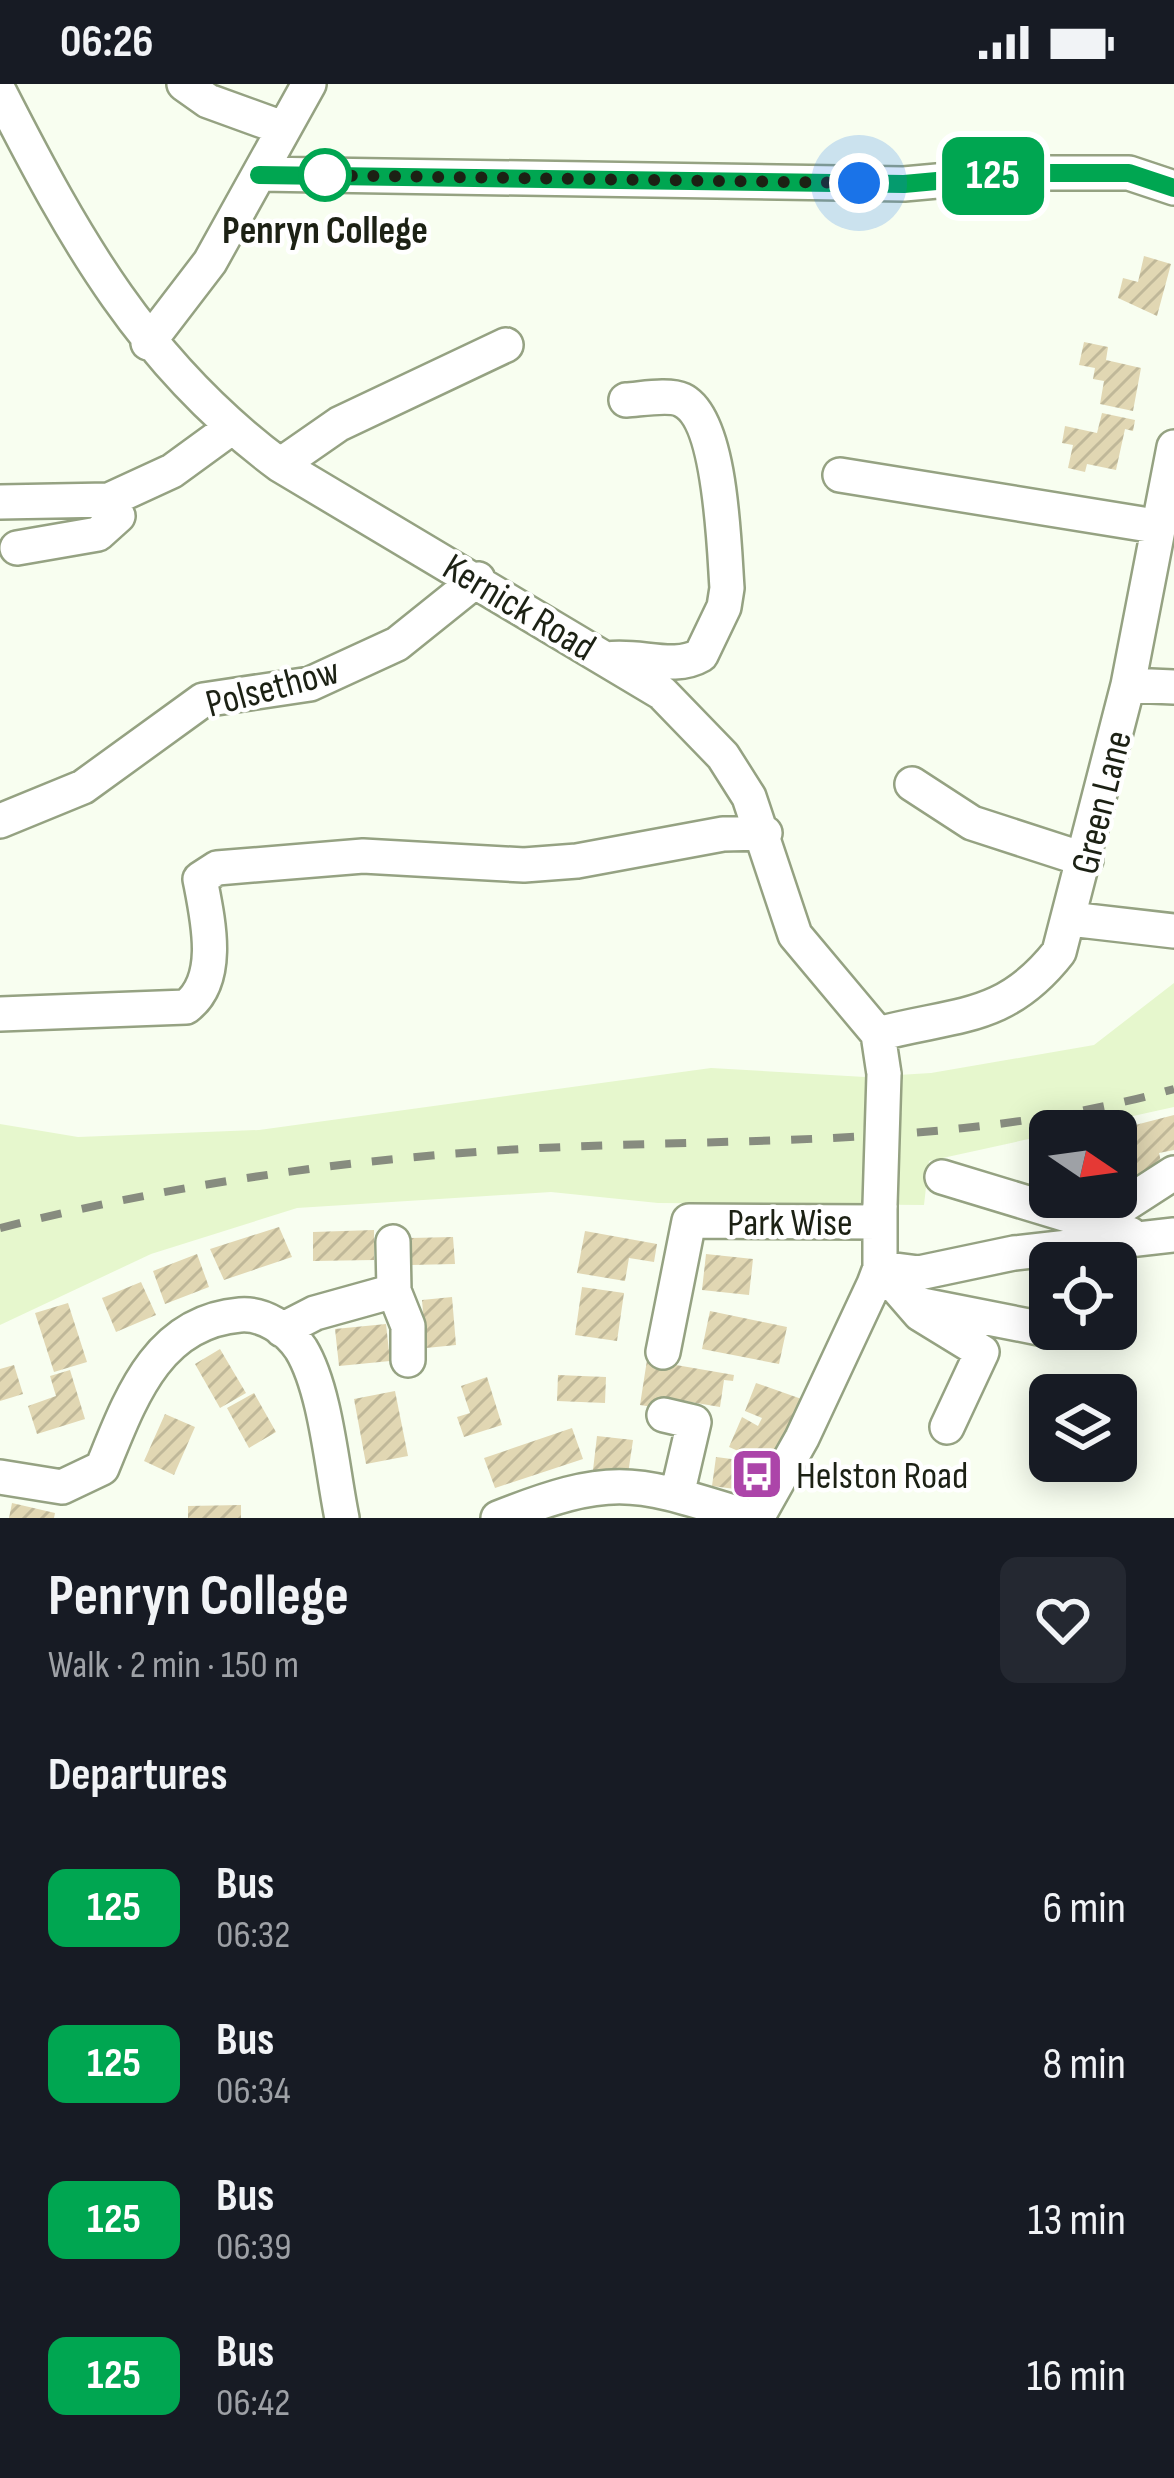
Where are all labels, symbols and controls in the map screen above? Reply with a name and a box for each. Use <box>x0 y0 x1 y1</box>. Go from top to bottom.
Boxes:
text: 06:26 <box>60 15 154 70</box>
line badge: 125 <box>924 137 1062 215</box>
marker: Penryn College <box>300 150 350 200</box>
text: 125 <box>966 150 1020 201</box>
your location <box>829 153 889 213</box>
place label: Penryn College <box>222 208 428 255</box>
street label: Kernick Road <box>434 544 603 672</box>
street label: Polsethow <box>201 648 344 729</box>
street label: Green Lane <box>1062 726 1143 879</box>
north arrow <box>1029 1110 1137 1218</box>
map controls <box>1029 1110 1137 1482</box>
street label: Park Wise <box>727 1200 853 1247</box>
button: locate <box>1029 1242 1137 1350</box>
button: layers <box>1029 1374 1137 1482</box>
bus stop icon: Helston Road <box>729 1446 785 1502</box>
place label: Helston Road <box>796 1453 968 1500</box>
button: heart <box>1000 1557 1126 1683</box>
text: Penryn College <box>48 1563 349 1631</box>
text: Walk · 2 min · 150 m <box>48 1642 299 1689</box>
text: Departures <box>48 1748 227 1803</box>
text: Bus <box>216 1857 274 1912</box>
text: 6 min <box>1043 1881 1126 1936</box>
text: 125 <box>87 1882 141 1933</box>
text: 06:32 <box>216 1912 290 1959</box>
text: Bus <box>216 2013 274 2068</box>
text: 8 min <box>1043 2037 1126 2092</box>
text: 125 <box>87 2038 141 2089</box>
text: 06:34 <box>216 2068 291 2115</box>
text: Bus <box>216 2169 274 2224</box>
text: 13 min <box>1028 2193 1126 2248</box>
text: 125 <box>87 2194 141 2245</box>
text: 06:39 <box>216 2224 291 2271</box>
text: Bus <box>216 2325 274 2380</box>
text: 16 min <box>1027 2349 1126 2404</box>
text: 125 <box>87 2350 141 2401</box>
text: 06:42 <box>216 2380 290 2427</box>

